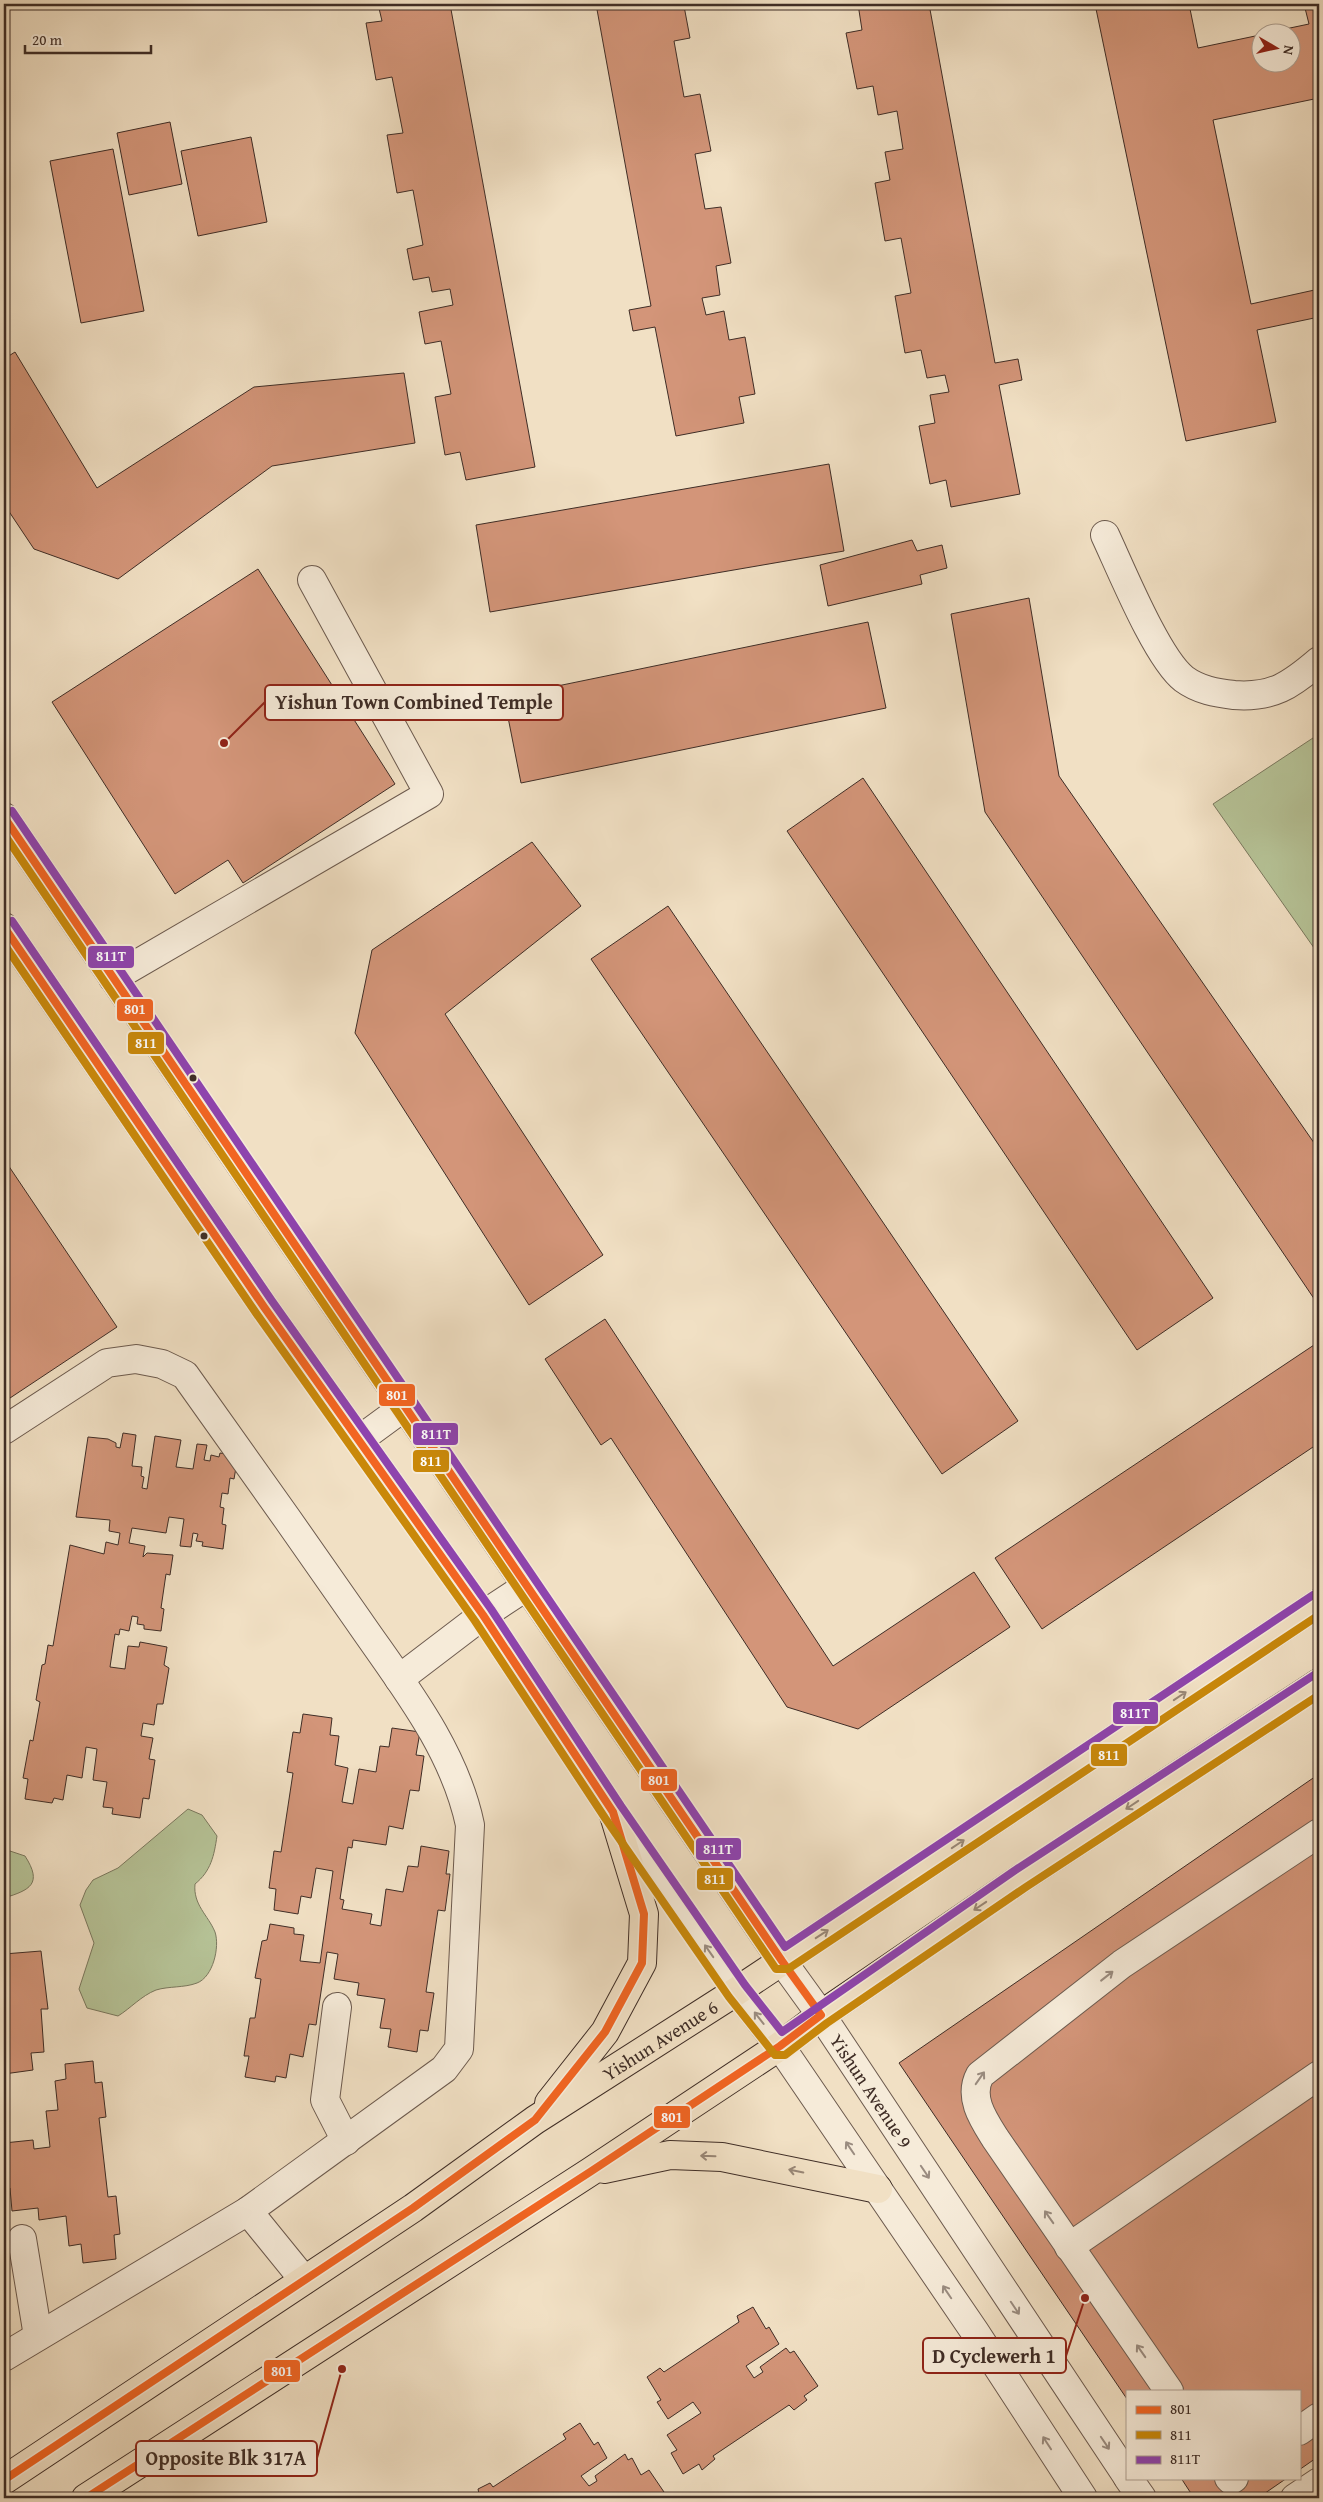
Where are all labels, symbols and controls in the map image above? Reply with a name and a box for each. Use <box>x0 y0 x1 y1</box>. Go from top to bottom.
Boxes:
scale bar <box>25 22 151 54</box>
north arrow <box>1250 22 1300 72</box>
text: 20 m <box>32 29 63 50</box>
text: N <box>1278 44 1299 57</box>
callout: Yishun Town Combined Temple <box>265 685 563 720</box>
text: Yishun Town Combined Temple <box>275 687 553 716</box>
line badge: 811T <box>87 945 135 969</box>
text: 811T <box>96 946 127 966</box>
line badge: 801 <box>116 998 154 1022</box>
text: 801 <box>124 999 146 1019</box>
line badge: 811 <box>127 1031 165 1055</box>
text: 811 <box>135 1033 157 1053</box>
unlabelled marker <box>188 1073 198 1083</box>
unlabelled marker <box>199 1231 209 1241</box>
line badge: 801 <box>378 1383 416 1407</box>
text: 801 <box>386 1385 408 1405</box>
line badge: 811T <box>412 1422 459 1446</box>
text: 811T <box>421 1424 452 1444</box>
line badge: 811 <box>412 1449 450 1473</box>
text: 811 <box>420 1451 442 1471</box>
one-way arrow <box>1173 1691 1187 1701</box>
line badge: 811T <box>1112 1701 1159 1725</box>
text: 811T <box>1120 1703 1151 1723</box>
line badge: 811 <box>1090 1743 1128 1767</box>
text: 811 <box>1098 1745 1120 1765</box>
line badge: 801 <box>640 1768 678 1792</box>
text: 801 <box>648 1770 670 1790</box>
one-way arrow <box>1126 1800 1140 1810</box>
line badge: 811T <box>695 1837 742 1861</box>
text: 811T <box>703 1839 734 1859</box>
one-way arrow <box>950 1839 964 1849</box>
line badge: 811 <box>696 1867 734 1891</box>
text: 811 <box>704 1869 726 1889</box>
one-way arrow <box>973 1901 987 1912</box>
one-way arrow <box>815 1929 829 1939</box>
one-way arrow <box>704 1944 714 1958</box>
one-way arrow <box>1100 1971 1113 1982</box>
street label: Yishun Avenue 6 <box>597 1993 723 2087</box>
one-way arrow <box>753 2012 764 2025</box>
street label: Yishun Avenue 9 <box>823 2028 919 2153</box>
one-way arrow <box>975 2071 985 2085</box>
line badge: 801 <box>653 2105 691 2129</box>
text: 801 <box>661 2107 683 2127</box>
one-way arrow <box>845 2142 855 2156</box>
one-way arrow <box>700 2152 716 2161</box>
one-way arrow <box>920 2165 930 2179</box>
one-way arrow <box>788 2166 804 2175</box>
one-way arrow <box>1044 2210 1054 2224</box>
one-way arrow <box>942 2285 952 2299</box>
one-way arrow <box>1010 2301 1020 2315</box>
callout: D Cyclewerh 1 <box>923 2338 1066 2373</box>
text: D Cyclewerh 1 <box>932 2341 1056 2370</box>
one-way arrow <box>1136 2344 1146 2358</box>
line badge: 801 <box>263 2359 301 2383</box>
text: 801 <box>271 2361 293 2381</box>
legend <box>1126 2390 1300 2480</box>
text: 801 <box>1170 2398 1192 2419</box>
text: 811 <box>1170 2424 1192 2445</box>
one-way arrow <box>1042 2436 1052 2450</box>
one-way arrow <box>1100 2436 1110 2450</box>
callout: Opposite Blk 317A <box>136 2441 317 2476</box>
text: Opposite Blk 317A <box>146 2443 307 2472</box>
text: 811T <box>1170 2448 1201 2469</box>

